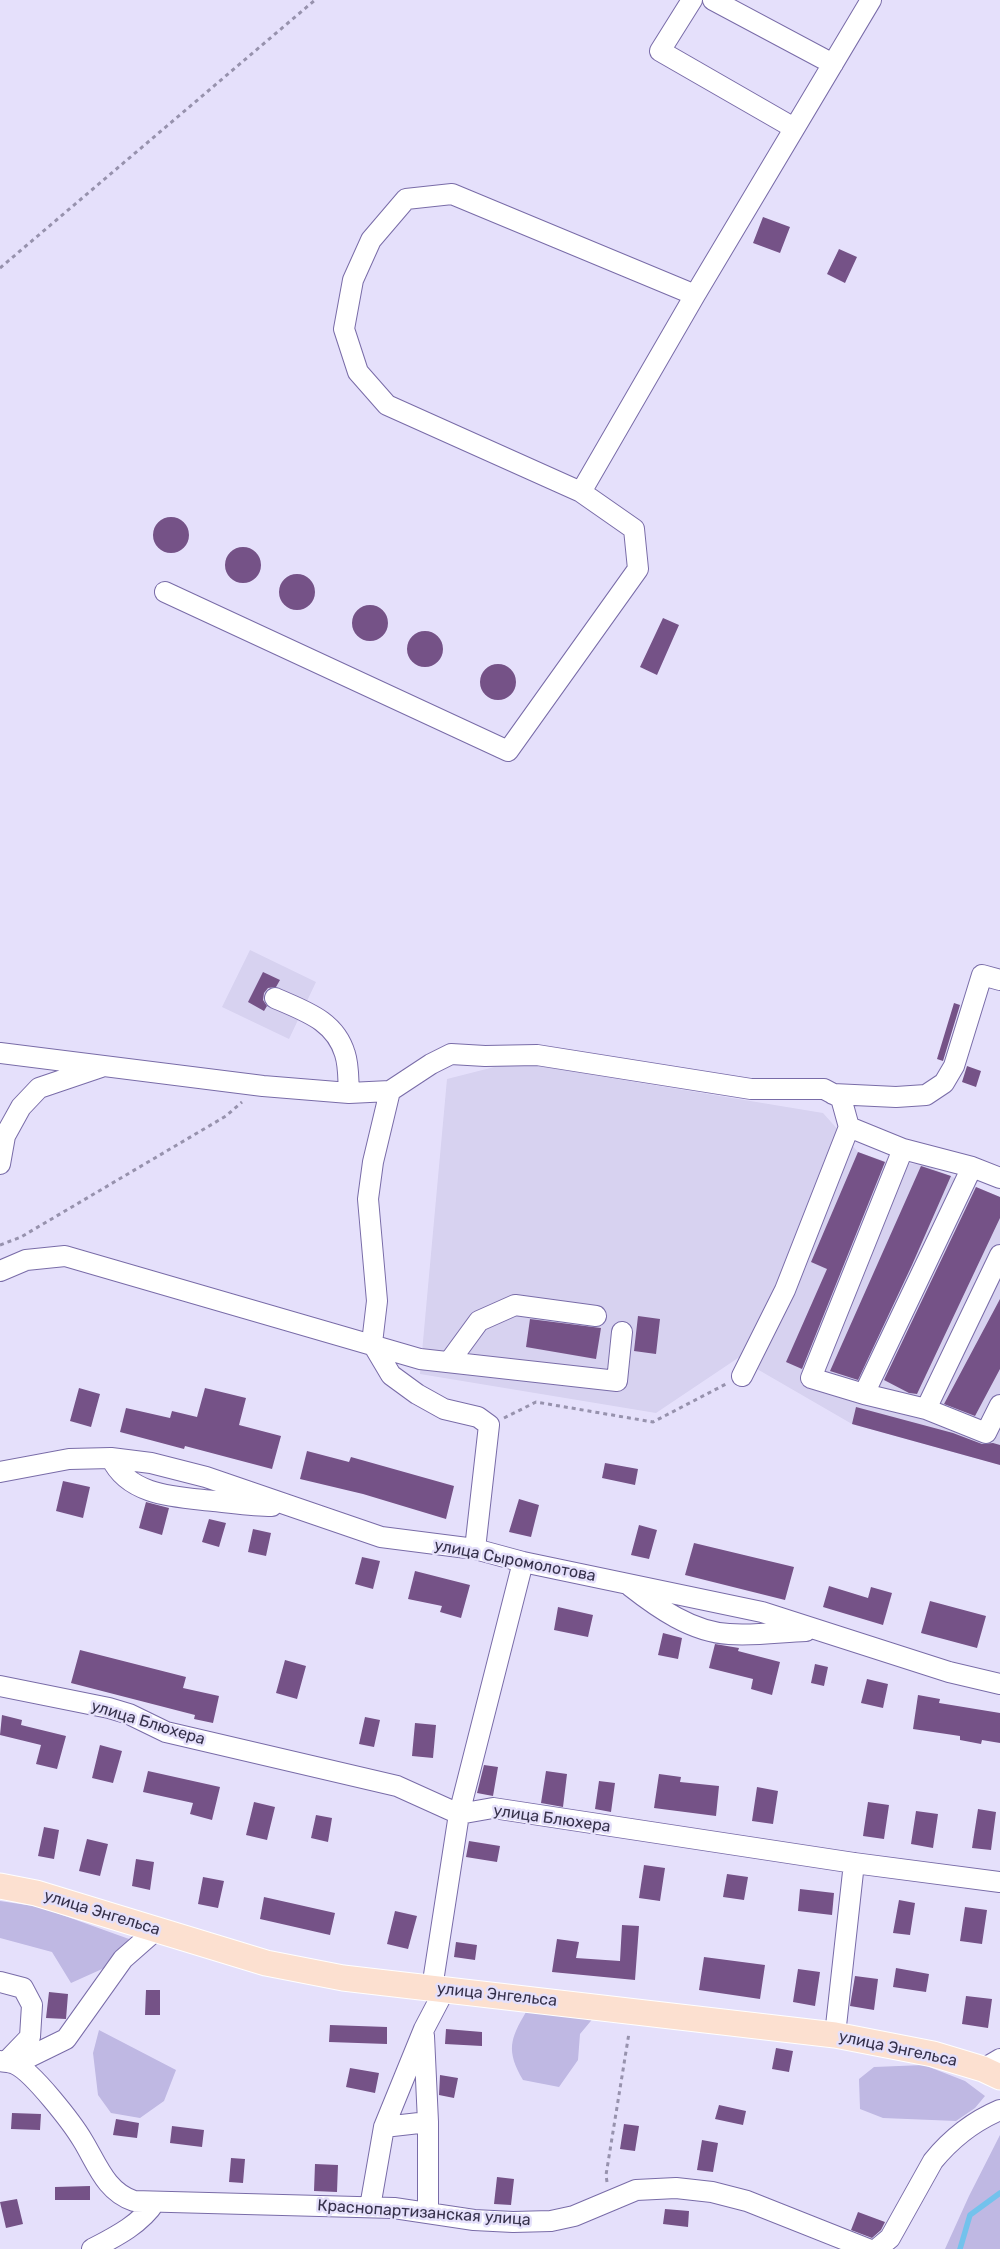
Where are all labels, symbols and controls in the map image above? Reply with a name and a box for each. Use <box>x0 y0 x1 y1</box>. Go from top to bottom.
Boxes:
street label: улица Сыромолотова <box>433 1536 597 1586</box>
street label: улица Блюхера <box>89 1697 207 1749</box>
street label: улица Блюхера <box>492 1801 612 1837</box>
street label: улица Энгельса <box>42 1886 162 1940</box>
street label: улица Энгельса <box>436 1979 558 2011</box>
street label: улица Энгельса <box>837 2027 959 2071</box>
street label: Краснопартизанская улица <box>317 2196 531 2230</box>

